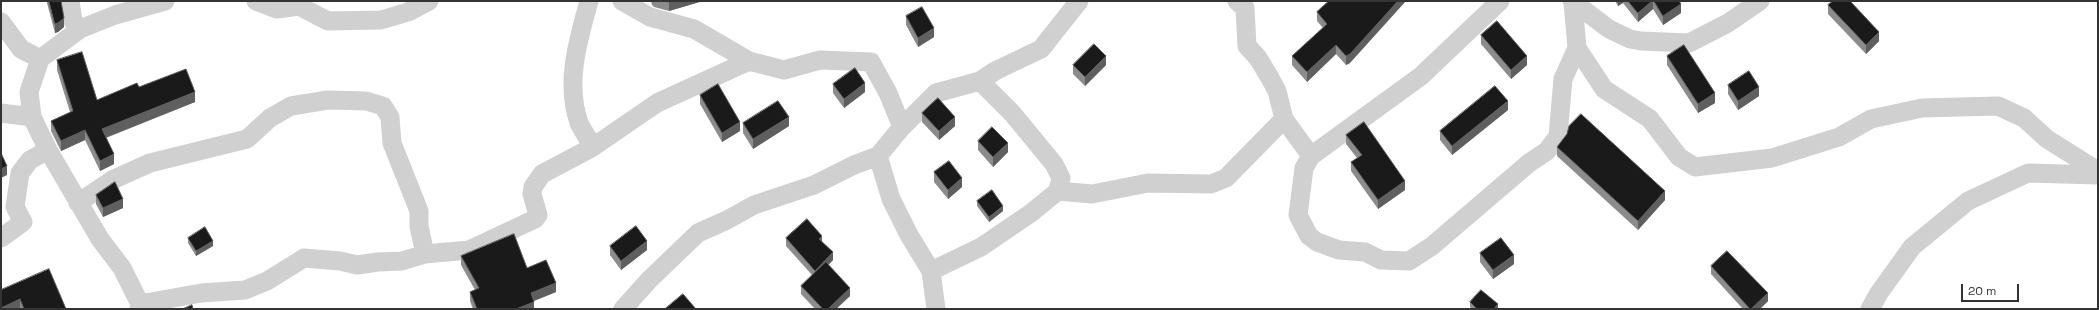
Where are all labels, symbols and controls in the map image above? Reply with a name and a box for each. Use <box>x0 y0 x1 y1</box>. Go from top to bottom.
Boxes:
scale bar <box>1963 276 2021 302</box>
text: 20 m <box>1968 283 1996 299</box>

